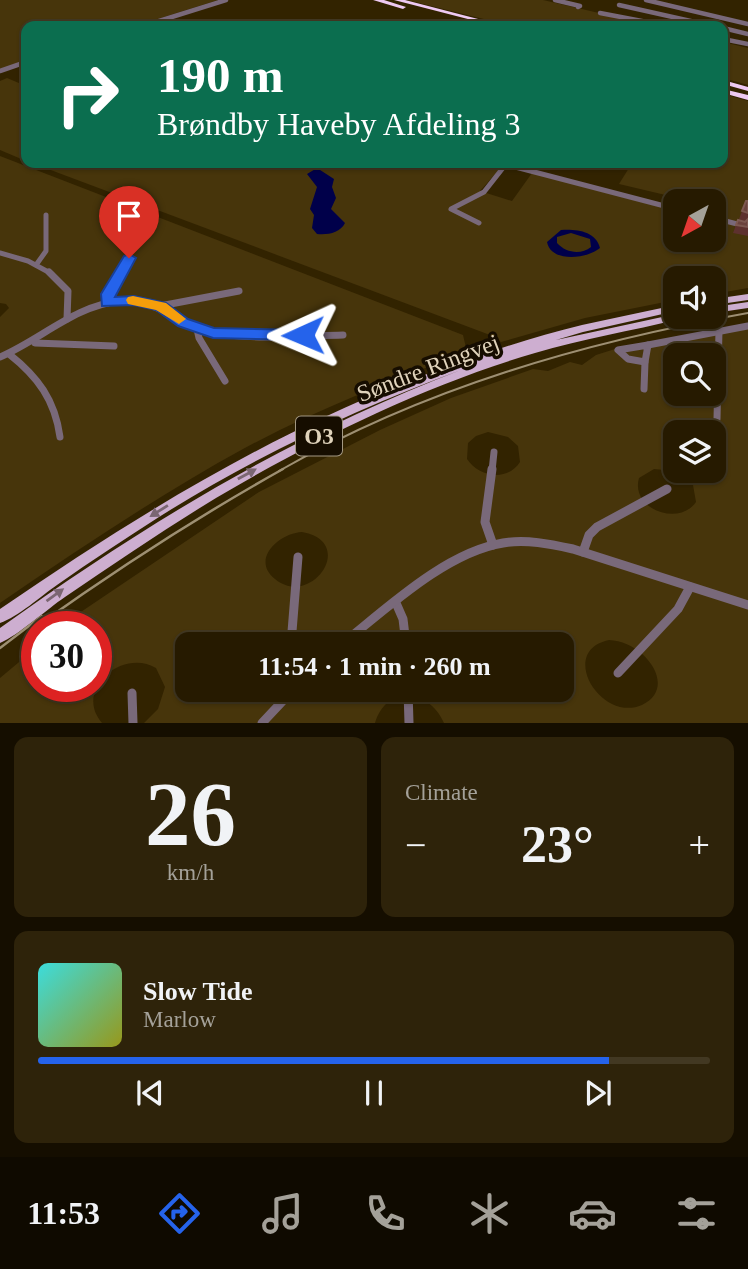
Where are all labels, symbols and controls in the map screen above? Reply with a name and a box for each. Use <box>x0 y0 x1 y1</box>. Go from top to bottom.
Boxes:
text: 190 m <box>157 48 284 103</box>
icon: right <box>42 49 133 140</box>
text: Brøndby Haveby Afdeling 3 <box>157 106 521 142</box>
pin <box>99 186 159 258</box>
north arrow <box>663 189 726 252</box>
map controls <box>663 189 726 483</box>
icon: arrive <box>110 197 148 235</box>
button: sound <box>663 266 726 329</box>
position arrow <box>266 298 340 372</box>
street label: Søndre Ringvej <box>353 329 503 407</box>
button: search <box>663 343 726 406</box>
road number: O3 <box>296 416 342 456</box>
button: layers <box>663 420 726 483</box>
one-way arrow <box>238 468 257 480</box>
one-way arrow <box>150 504 169 517</box>
one-way arrow <box>46 588 64 602</box>
speed limit sign: 30 <box>21 611 112 702</box>
text: 11:54 · 1 min · 260 m <box>258 652 491 681</box>
text: 26 <box>145 764 236 865</box>
text: Climate <box>405 780 478 805</box>
text: 23° <box>521 816 594 873</box>
text: − <box>405 824 426 866</box>
text: + <box>689 824 710 866</box>
text: km/h <box>167 860 214 885</box>
text: Slow Tide <box>143 977 253 1006</box>
text: Marlow <box>143 1007 216 1032</box>
icon: previous <box>131 1074 169 1112</box>
icon: pause <box>355 1074 393 1112</box>
icon: next <box>579 1074 617 1112</box>
icon: directions <box>155 1189 204 1238</box>
icon: music <box>258 1189 307 1238</box>
icon: phone <box>361 1189 410 1238</box>
icon: climate <box>465 1189 514 1238</box>
icon: car <box>568 1189 617 1238</box>
icon: filters <box>672 1189 721 1238</box>
text: 11:53 <box>27 1195 100 1231</box>

